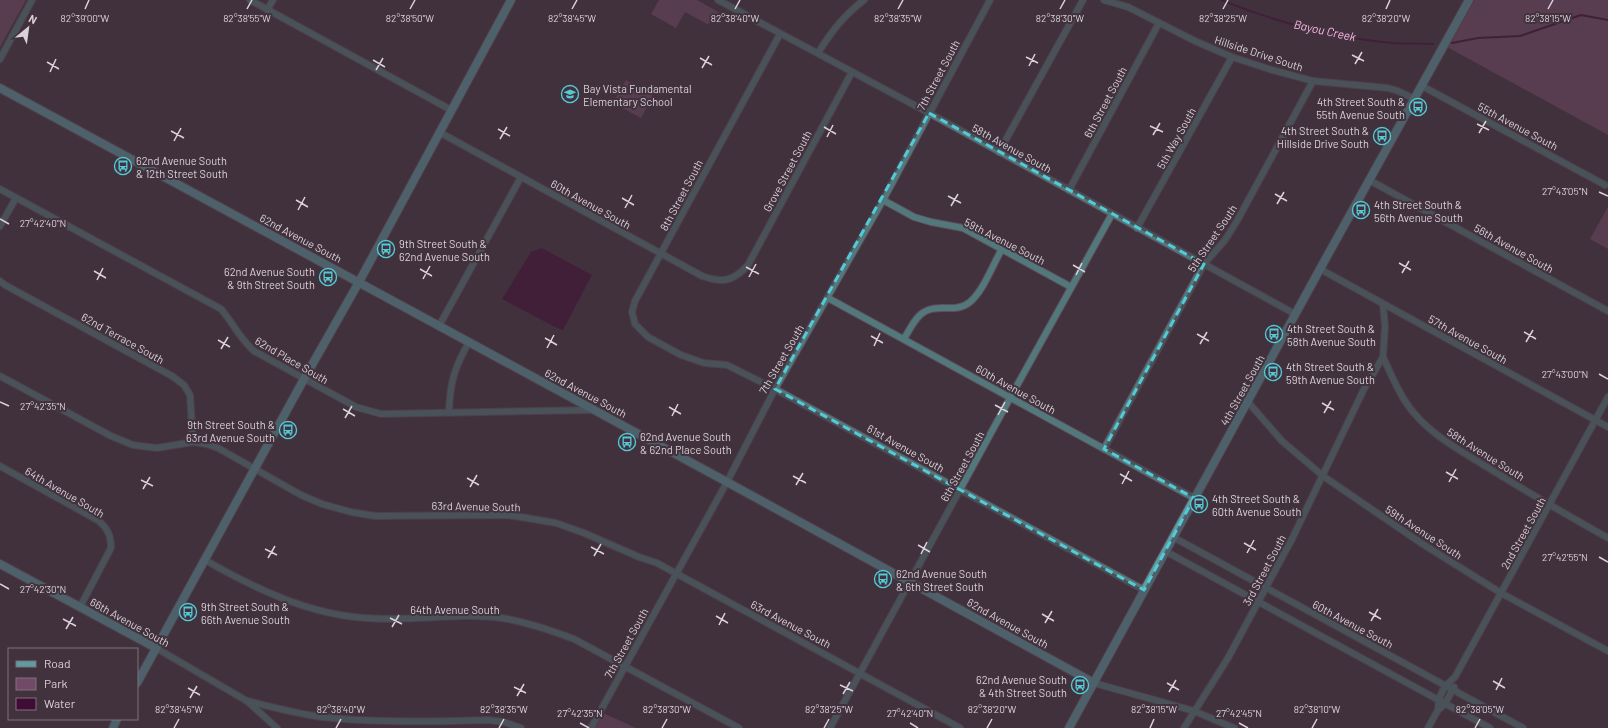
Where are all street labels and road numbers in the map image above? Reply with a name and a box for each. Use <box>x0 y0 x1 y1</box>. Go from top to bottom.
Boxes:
street label: Hillside Drive South <box>1213 33 1305 73</box>
street label: 7th Street South <box>914 38 962 112</box>
street label: 6th Street South <box>1081 64 1129 140</box>
street label: 55th Avenue South <box>1476 99 1560 153</box>
street label: 5th Way South <box>1154 105 1198 171</box>
street label: 58th Avenue South <box>970 121 1054 175</box>
street label: Grove Street South <box>760 128 814 214</box>
street label: 8th Street South <box>657 157 705 233</box>
street label: 60th Avenue South <box>549 177 633 231</box>
street label: 5th Street South <box>1185 202 1239 274</box>
street label: 62nd Avenue South <box>258 211 344 265</box>
street label: 59th Avenue South <box>962 215 1048 267</box>
street label: 56th Avenue South <box>1472 221 1556 275</box>
street label: 62nd Terrace South <box>79 310 167 366</box>
street label: 57th Avenue South <box>1426 312 1510 366</box>
street label: 7th Street South <box>756 322 806 396</box>
street label: 62nd Place South <box>253 334 331 386</box>
street label: 4th Street South <box>1217 352 1267 428</box>
street label: 60th Avenue South <box>974 362 1058 416</box>
street label: 62nd Avenue South <box>543 366 629 420</box>
street label: 61st Avenue South <box>865 421 947 475</box>
street label: 58th Avenue South <box>1445 425 1527 483</box>
street label: 6th Street South <box>937 429 987 503</box>
street label: 64th Avenue South <box>23 464 107 520</box>
street label: 2nd Street South <box>1498 495 1548 571</box>
street label: 63rd Avenue South <box>431 499 521 513</box>
street label: 59th Avenue South <box>1383 502 1465 562</box>
street label: 3rd Street South <box>1240 532 1288 608</box>
street label: 66th Avenue South <box>88 595 172 649</box>
street label: 62nd Avenue South <box>965 595 1051 651</box>
street label: 63rd Avenue South <box>749 597 833 651</box>
street label: 60th Avenue South <box>1310 597 1396 651</box>
street label: 64th Avenue South <box>410 603 500 616</box>
street label: 7th Street South <box>601 606 651 680</box>

